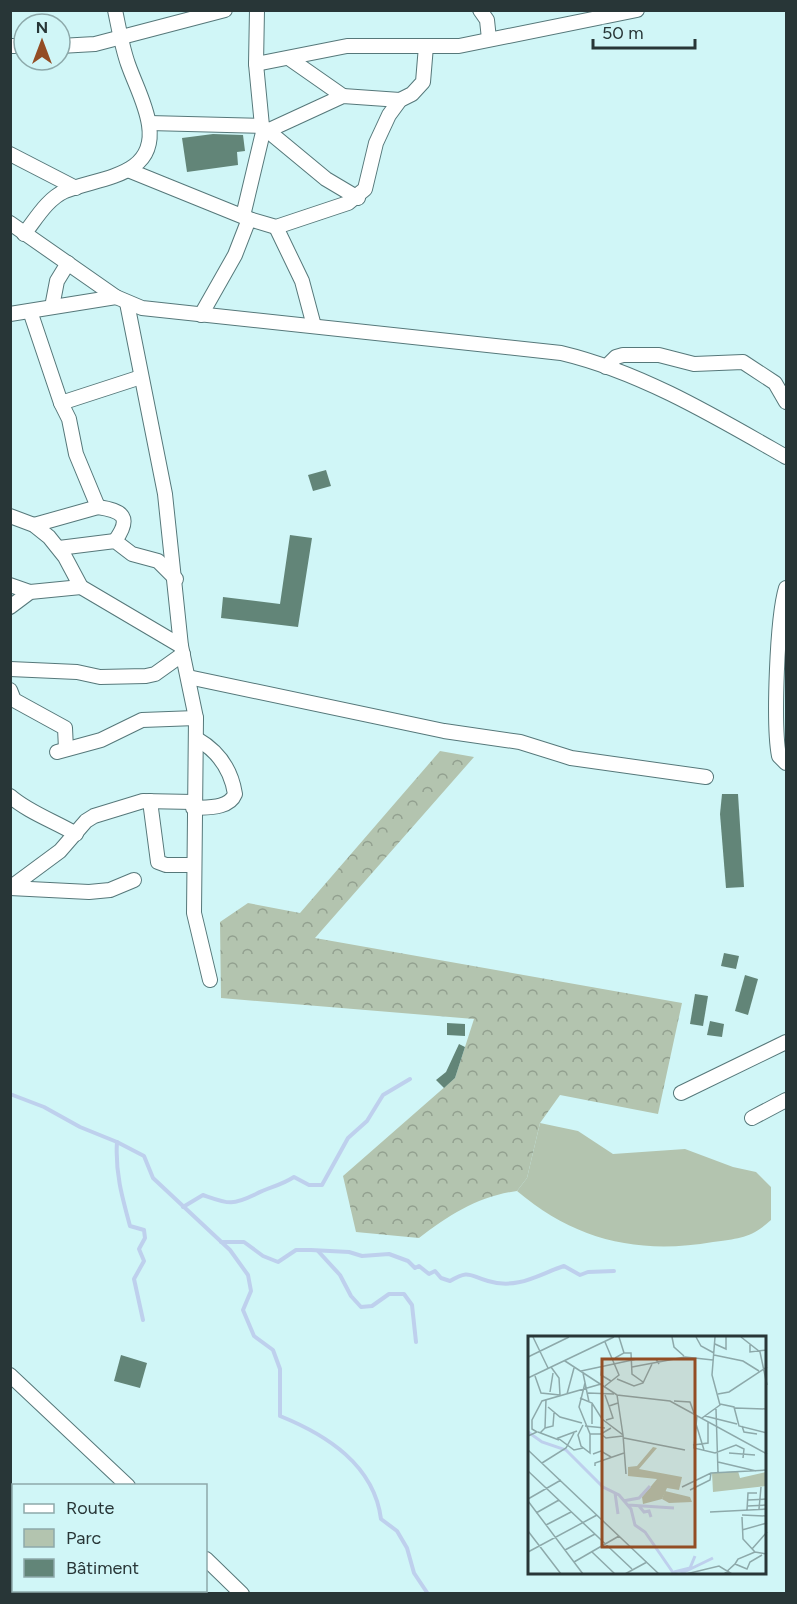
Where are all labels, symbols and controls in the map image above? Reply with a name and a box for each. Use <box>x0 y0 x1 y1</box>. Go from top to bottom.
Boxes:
north arrow <box>12 12 72 72</box>
scale bar <box>593 12 695 50</box>
text: N <box>36 18 48 37</box>
text: 50 m <box>602 22 644 44</box>
inset map <box>528 1336 767 1574</box>
legend <box>12 1484 207 1592</box>
text: Route <box>66 1497 115 1519</box>
text: Parc <box>66 1527 102 1549</box>
text: Bâtiment <box>66 1557 139 1579</box>

